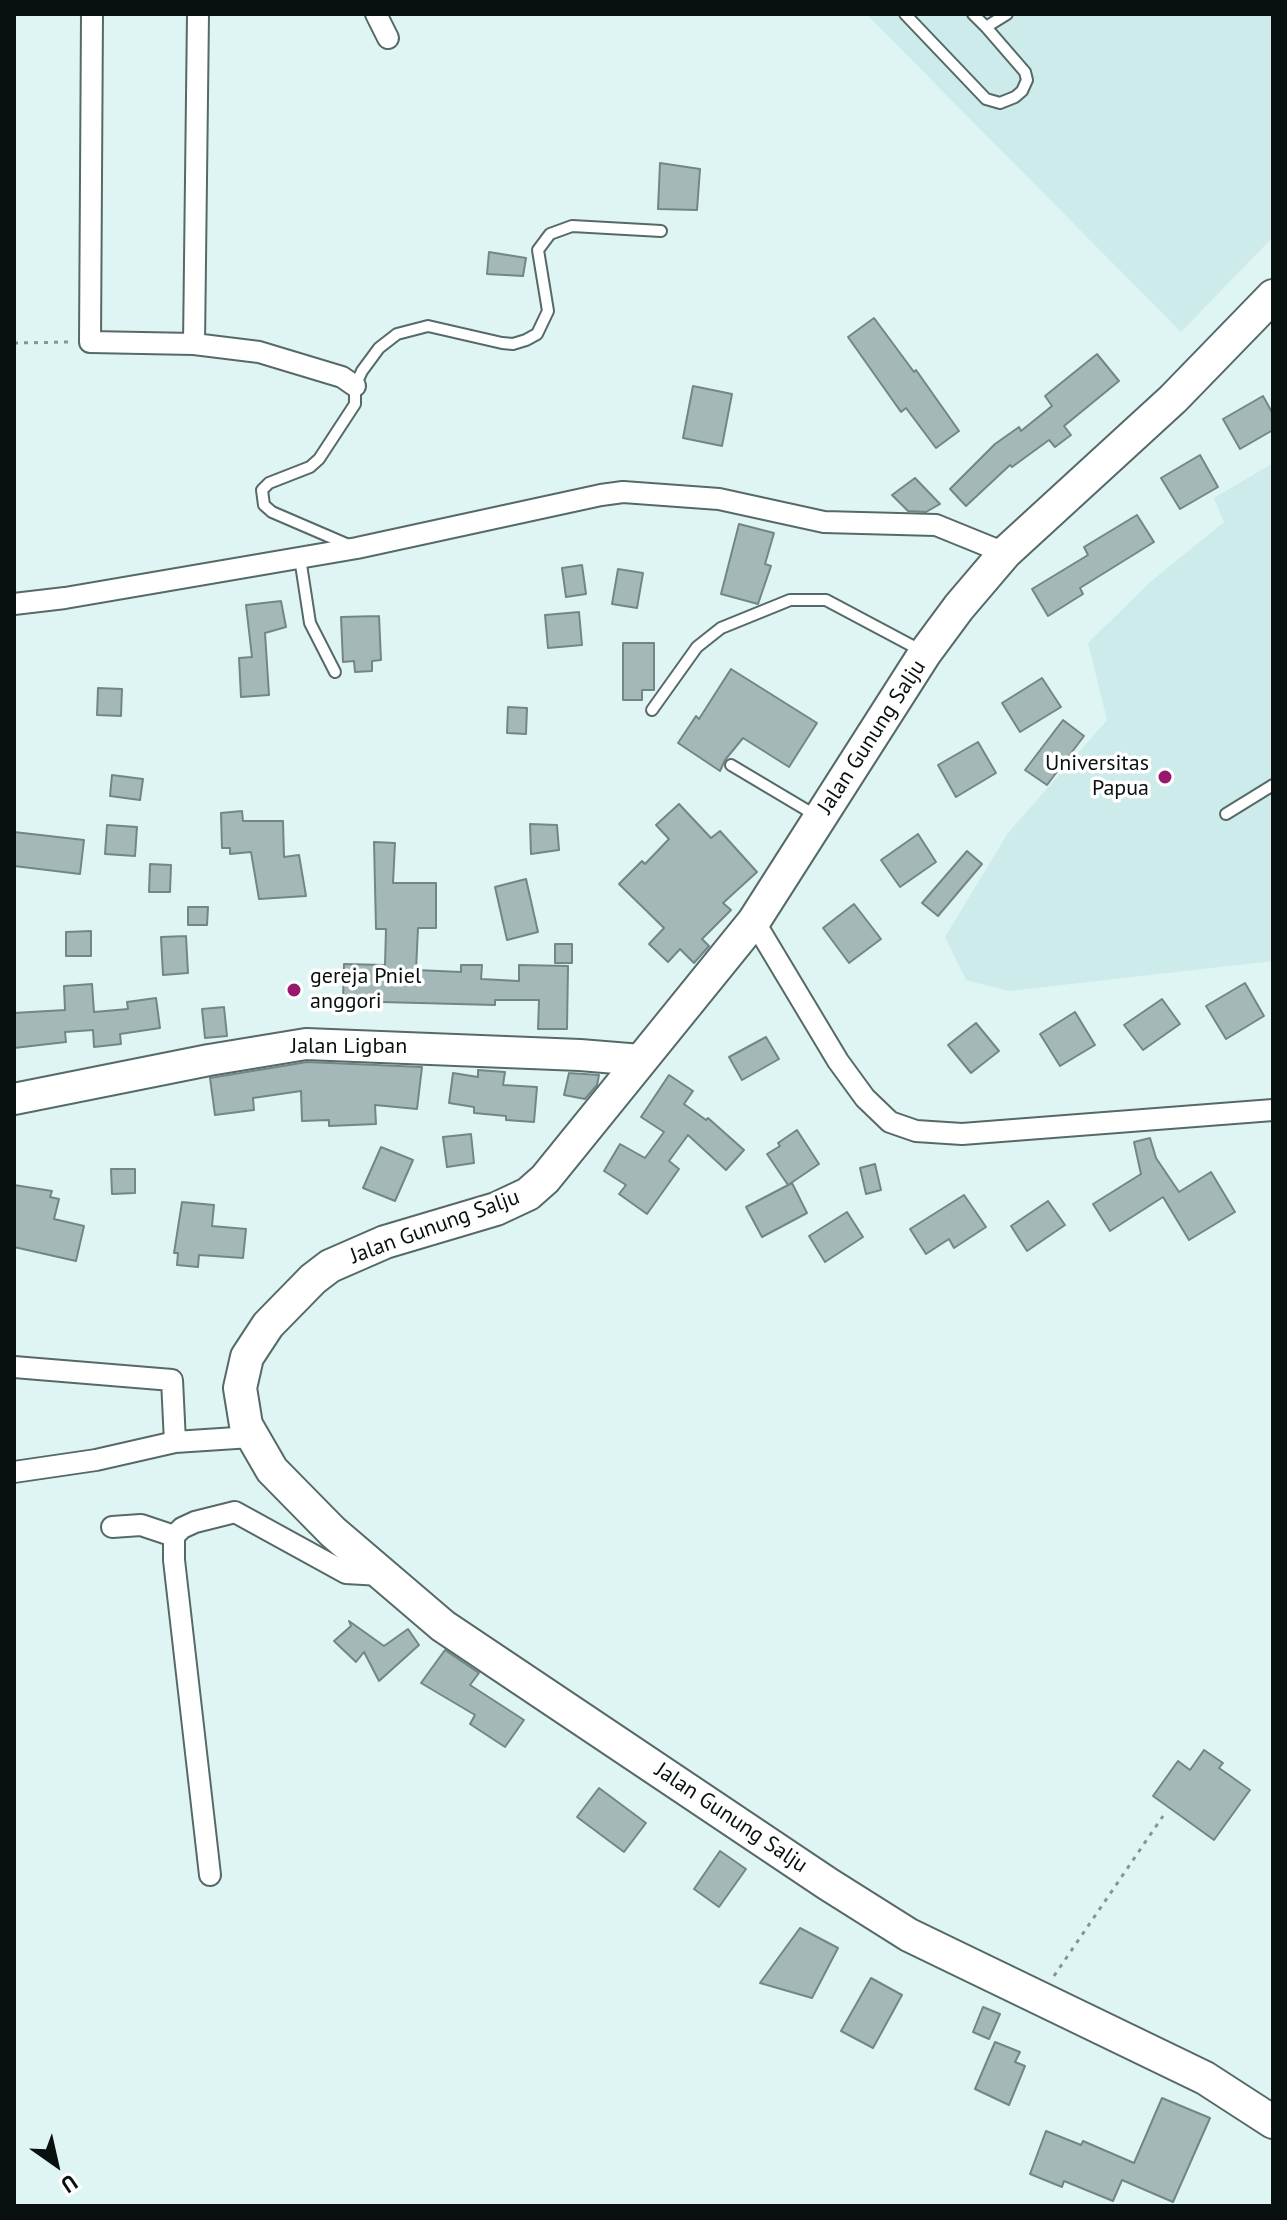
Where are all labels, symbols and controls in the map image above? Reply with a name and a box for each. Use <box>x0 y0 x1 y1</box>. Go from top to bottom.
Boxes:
street label: Jalan Gunung Salju <box>812 655 932 819</box>
place label: Universitas Papua <box>1045 751 1149 802</box>
marker: Universitas Papua <box>1156 768 1174 786</box>
place label: gereja Pniel anggori <box>310 964 421 1016</box>
marker: gereja Pniel anggori <box>285 981 303 999</box>
street label: Jalan Ligban <box>291 1034 407 1060</box>
street label: Jalan Gunung Salju <box>347 1184 523 1270</box>
street label: Jalan Gunung Salju <box>650 1757 812 1879</box>
north arrow <box>16 2124 96 2204</box>
text: U <box>56 2168 83 2199</box>

